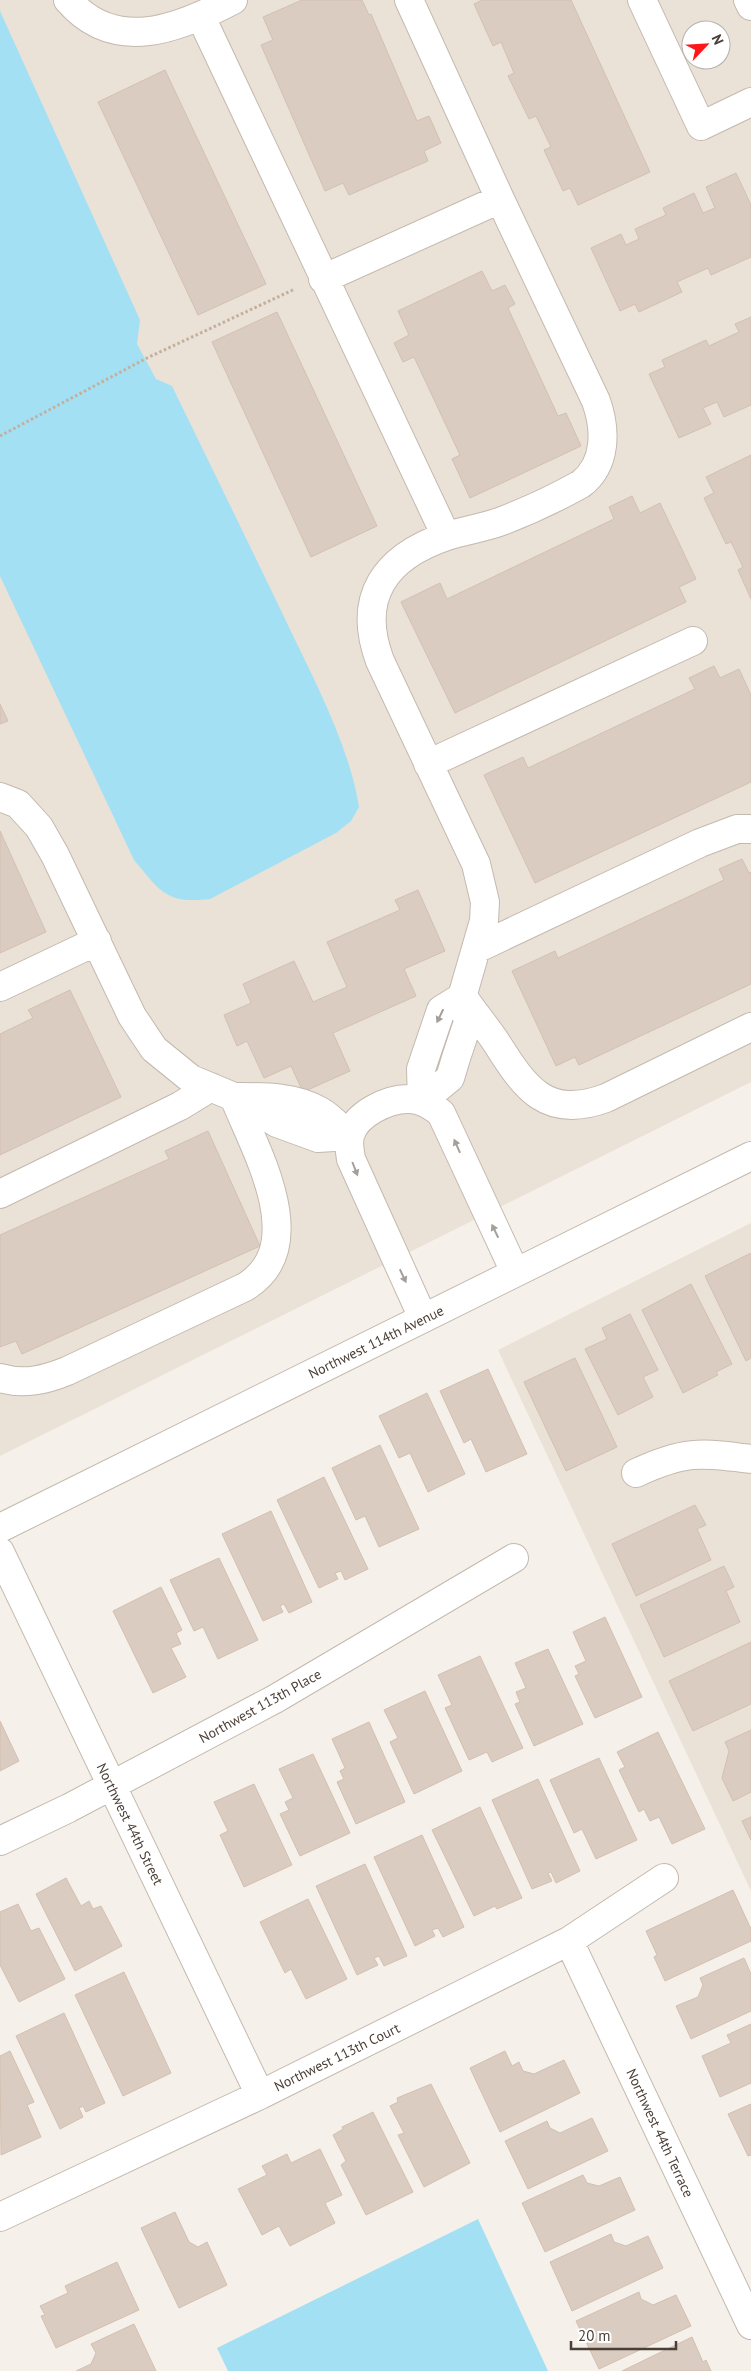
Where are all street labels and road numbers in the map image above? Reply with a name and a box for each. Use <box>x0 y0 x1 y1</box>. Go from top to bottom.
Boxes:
street label: Northwest 114th Avenue <box>305 1301 447 1383</box>
street label: Northwest 113th Place <box>196 1665 324 1747</box>
street label: Northwest 44th Street <box>93 1760 167 1888</box>
street label: Northwest 113th Court <box>271 2019 403 2095</box>
street label: Northwest 44th Terrace <box>622 2066 698 2200</box>

